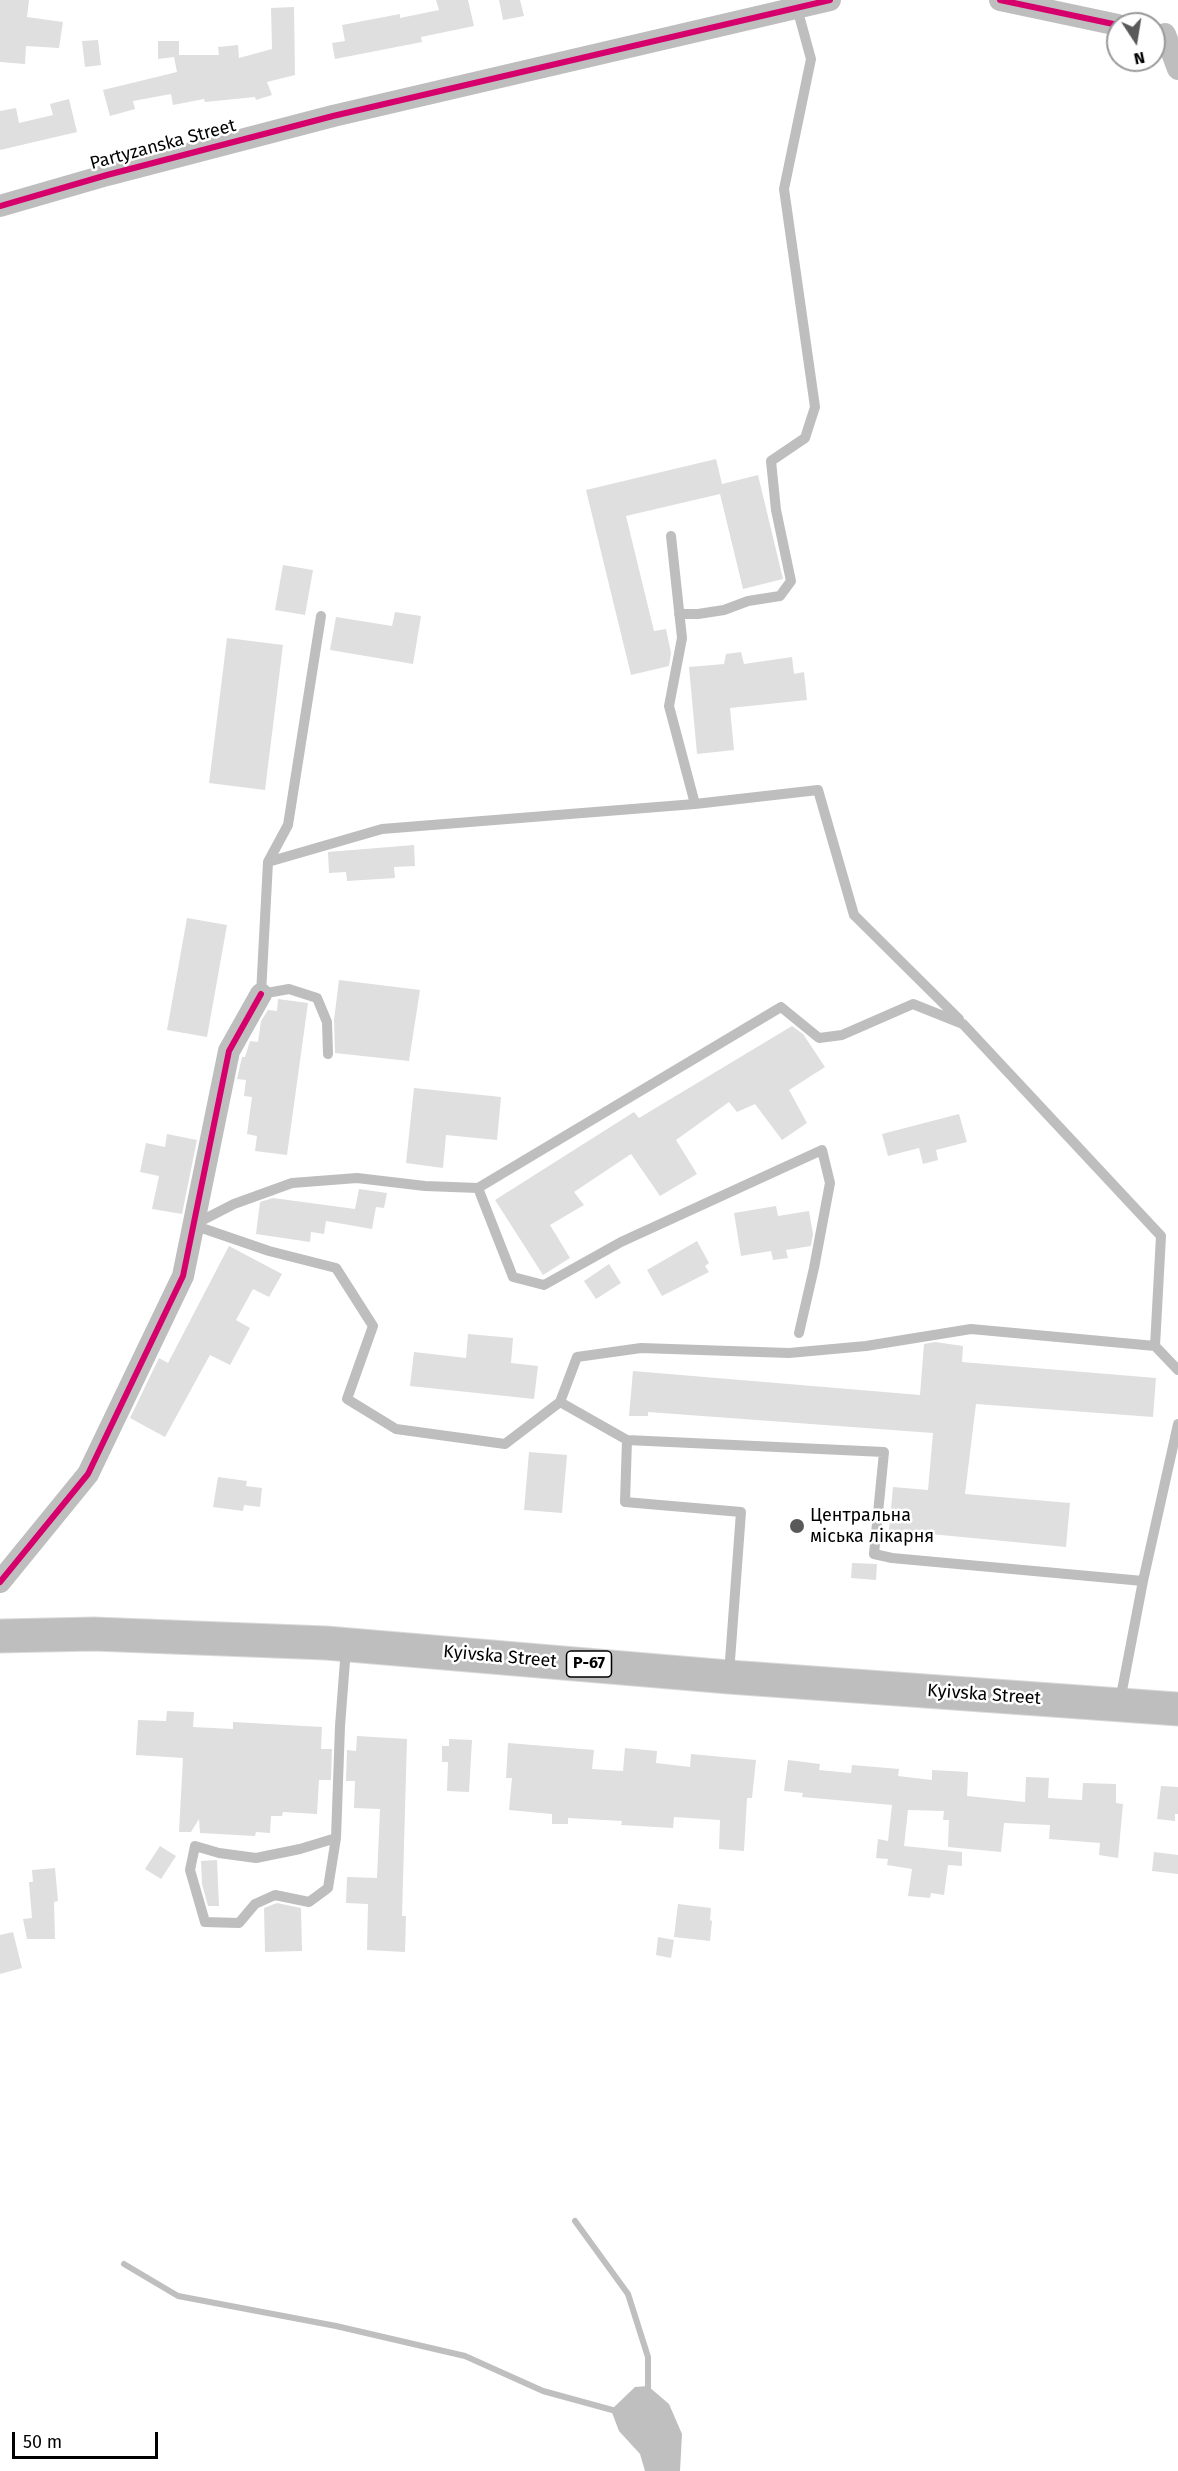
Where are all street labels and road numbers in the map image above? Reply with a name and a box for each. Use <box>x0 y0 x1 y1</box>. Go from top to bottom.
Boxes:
street label: Partyzanska Street <box>88 115 238 175</box>
street label: Kyivska Street <box>442 1641 558 1673</box>
road number: Р-67 <box>566 1651 612 1677</box>
street label: Kyivska Street <box>926 1680 1042 1710</box>

